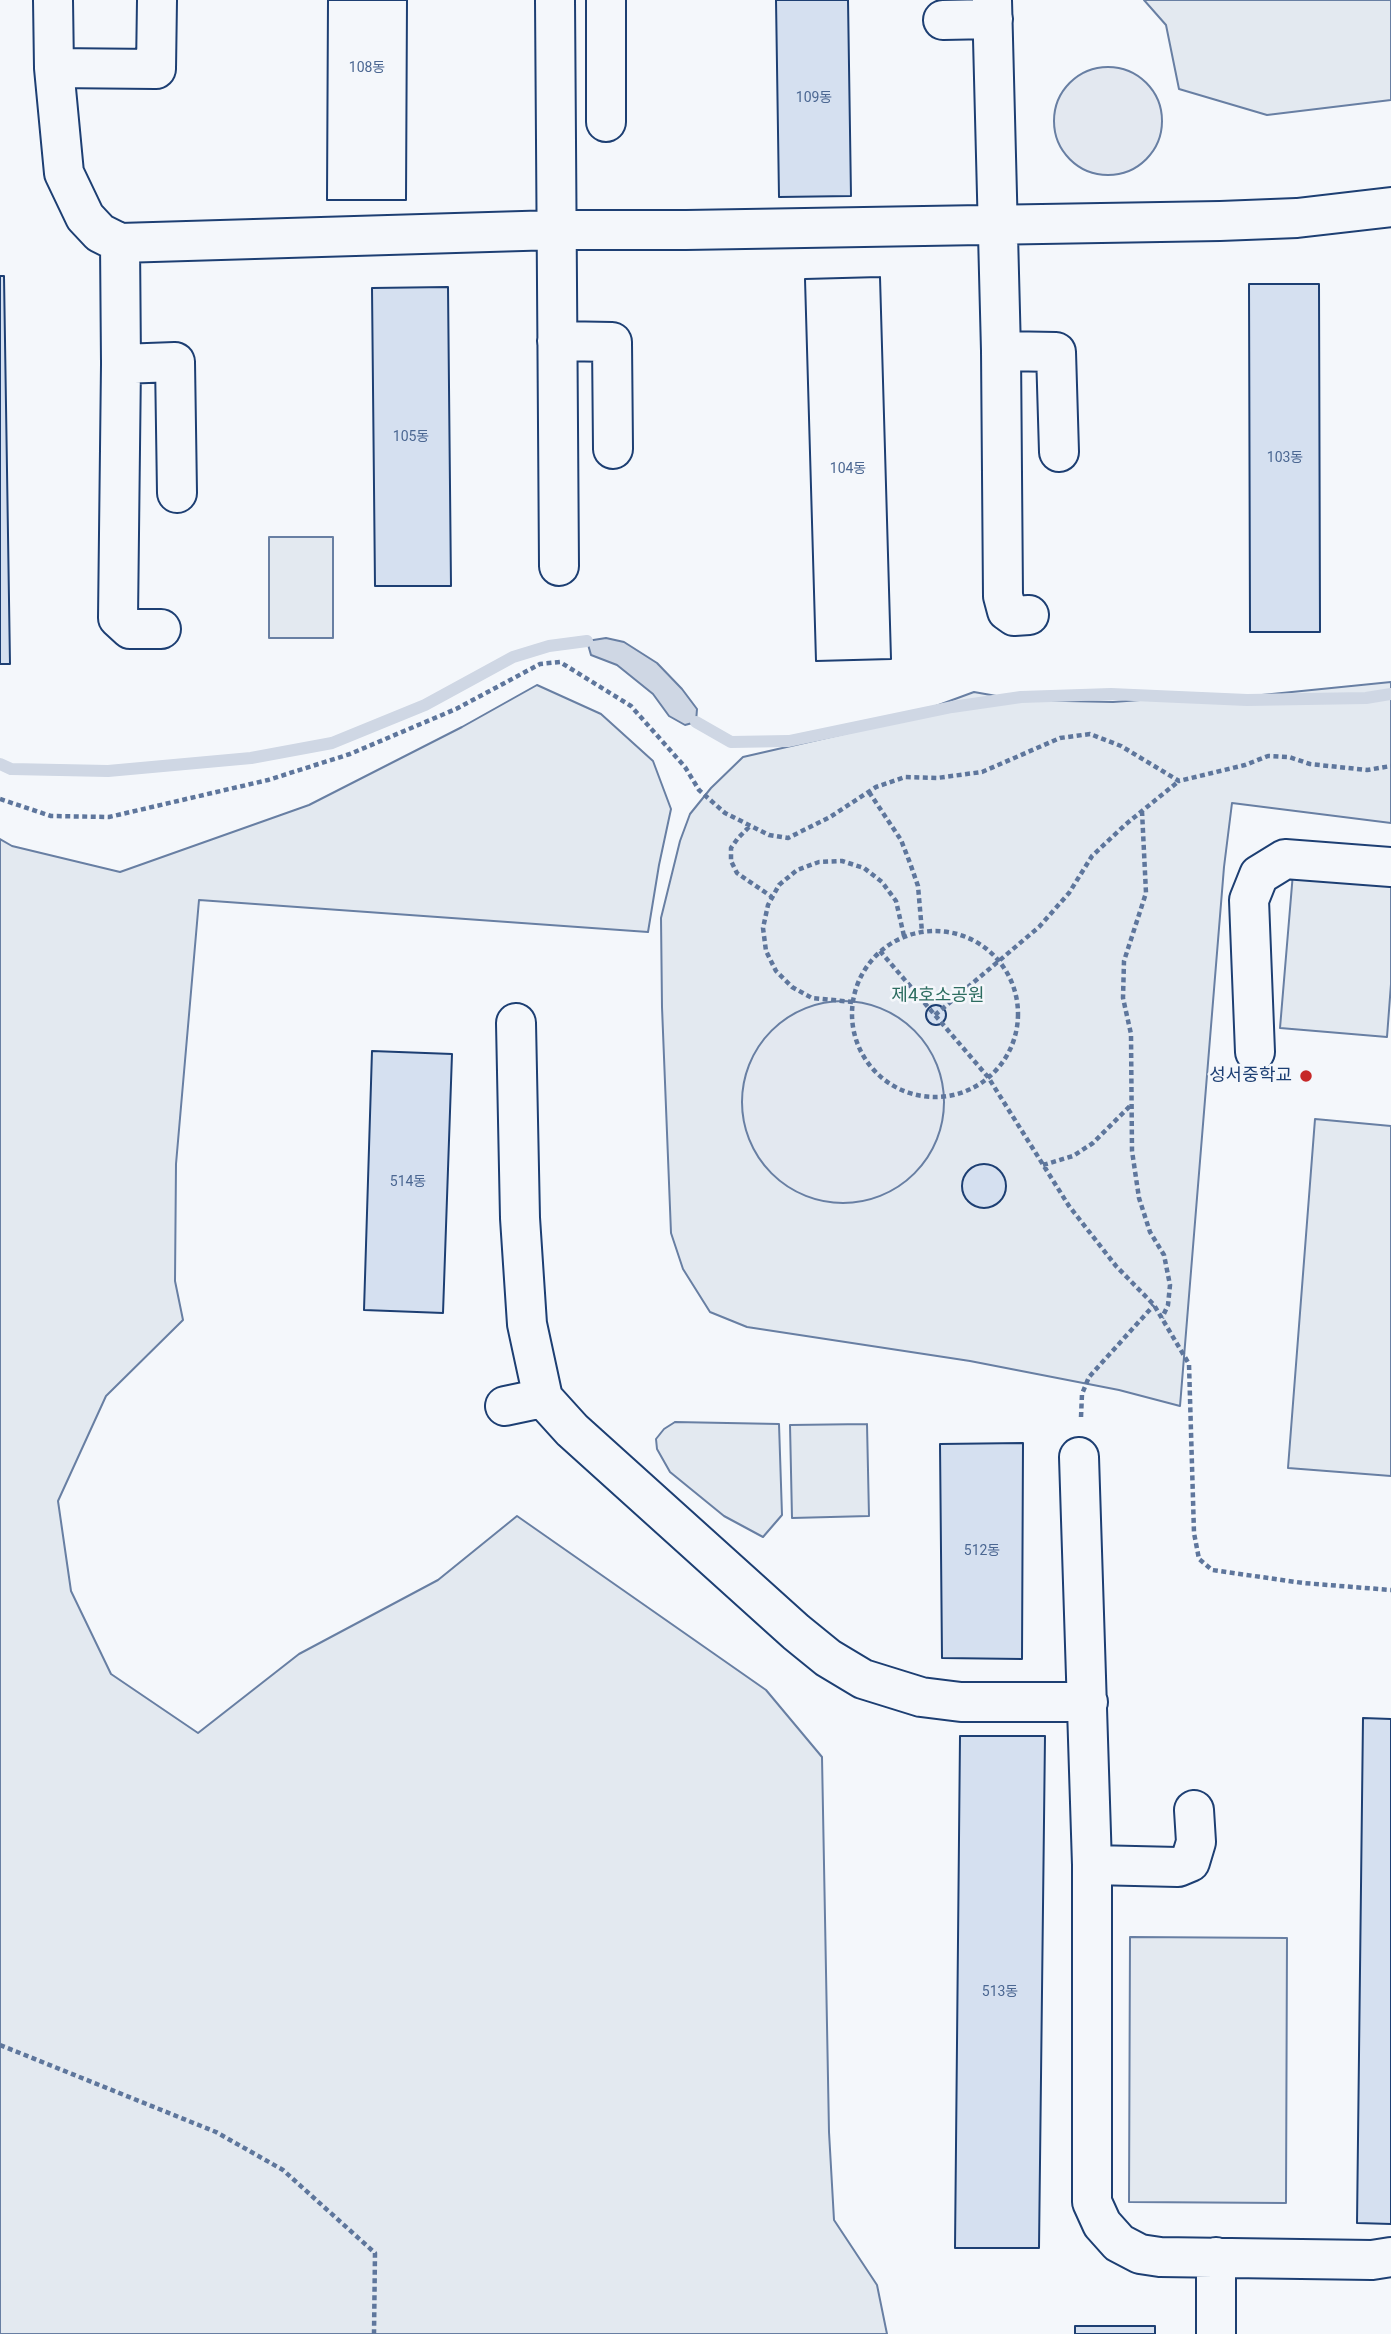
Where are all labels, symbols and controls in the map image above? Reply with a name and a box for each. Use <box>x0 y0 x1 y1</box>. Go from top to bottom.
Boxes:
house number: 108동 <box>349 60 385 76</box>
house number: 109동 <box>796 90 832 106</box>
house number: 105동 <box>393 429 429 445</box>
house number: 103동 <box>1267 450 1303 466</box>
house number: 104동 <box>830 461 866 477</box>
park label: 제4호소공원 <box>892 985 984 1007</box>
place label: 성서중학교 <box>1209 1065 1292 1087</box>
marker: 성서중학교 <box>1298 1068 1314 1084</box>
house number: 514동 <box>390 1174 426 1190</box>
house number: 512동 <box>964 1543 1000 1559</box>
house number: 513동 <box>982 1984 1018 2000</box>

